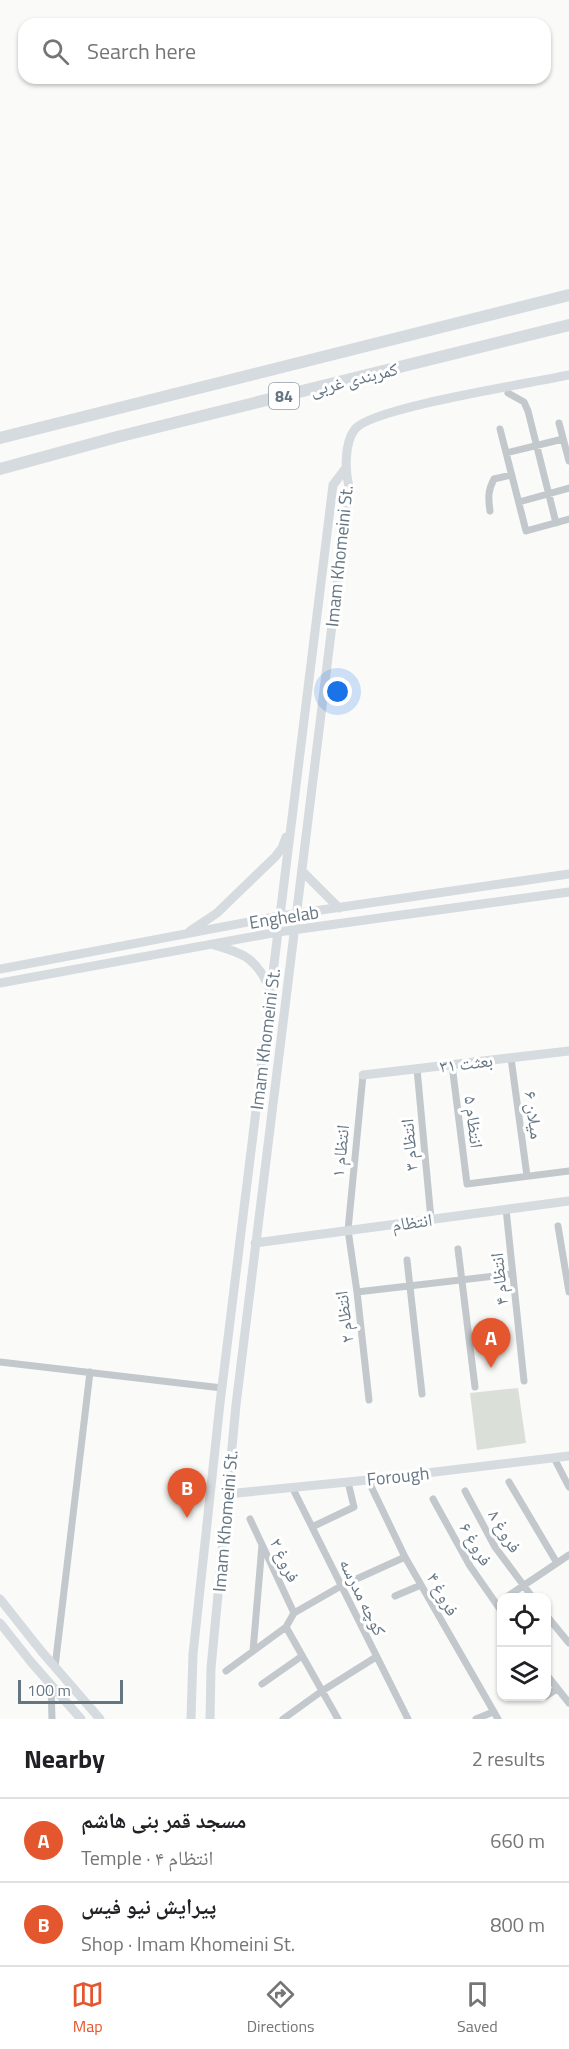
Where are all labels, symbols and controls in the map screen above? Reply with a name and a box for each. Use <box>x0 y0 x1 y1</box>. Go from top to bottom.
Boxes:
search box <box>18 18 551 84</box>
text: Search here <box>87 34 196 68</box>
icon: search <box>39 35 72 68</box>
street label: کمربندی غربی <box>307 355 401 403</box>
road number: 84 <box>269 383 299 409</box>
street label: Imam Khomeini St. <box>318 484 360 628</box>
your location <box>323 677 352 706</box>
street label: Enghelab <box>247 898 321 936</box>
street label: Imam Khomeini St. <box>243 967 287 1111</box>
street label: بعثت ۳۱ <box>438 1046 494 1080</box>
street label: میلان ۶ <box>517 1089 551 1141</box>
street label: انتظام ۵ <box>457 1094 491 1150</box>
street label: انتظام ۳ <box>393 1118 425 1172</box>
street label: انتظام ۱ <box>324 1124 356 1178</box>
street label: انتظام <box>390 1206 434 1238</box>
street label: انتظام ۴ <box>483 1252 515 1306</box>
street label: انتظام ۲ <box>327 1289 361 1345</box>
pin: A <box>472 1318 510 1368</box>
street label: Imam Khomeini St. <box>205 1449 245 1593</box>
street label: Forough <box>365 1459 431 1493</box>
pin: B <box>168 1468 207 1518</box>
street label: فروغ ۸ <box>482 1504 528 1558</box>
street label: فروغ ۶ <box>453 1517 499 1571</box>
street label: فروغ ۲ <box>263 1533 307 1587</box>
street label: کوچه مدرسه <box>333 1554 394 1641</box>
street label: فروغ ۴ <box>420 1567 466 1621</box>
map controls <box>497 1593 551 1701</box>
button: locate <box>497 1593 551 1647</box>
button: layers <box>497 1647 551 1701</box>
scale bar <box>18 1677 123 1704</box>
text: 100 m <box>27 1678 71 1702</box>
text: Nearby <box>24 1739 105 1778</box>
text: 2 results <box>472 1743 545 1774</box>
text: مسجد قمر بنی هاشم <box>81 1803 247 1837</box>
text: A <box>37 1825 50 1856</box>
text: 660 m <box>490 1825 545 1856</box>
text: Temple · انتظام ۴ <box>81 1842 213 1873</box>
text: پیرایش نیو فیس <box>81 1889 216 1923</box>
text: B <box>37 1909 50 1940</box>
text: 800 m <box>490 1909 545 1940</box>
text: Shop · Imam Khomeini St. <box>81 1928 295 1959</box>
tab: Map <box>71 1978 104 2038</box>
tab: Directions <box>247 1978 315 2038</box>
tab: Saved <box>457 1978 498 2038</box>

